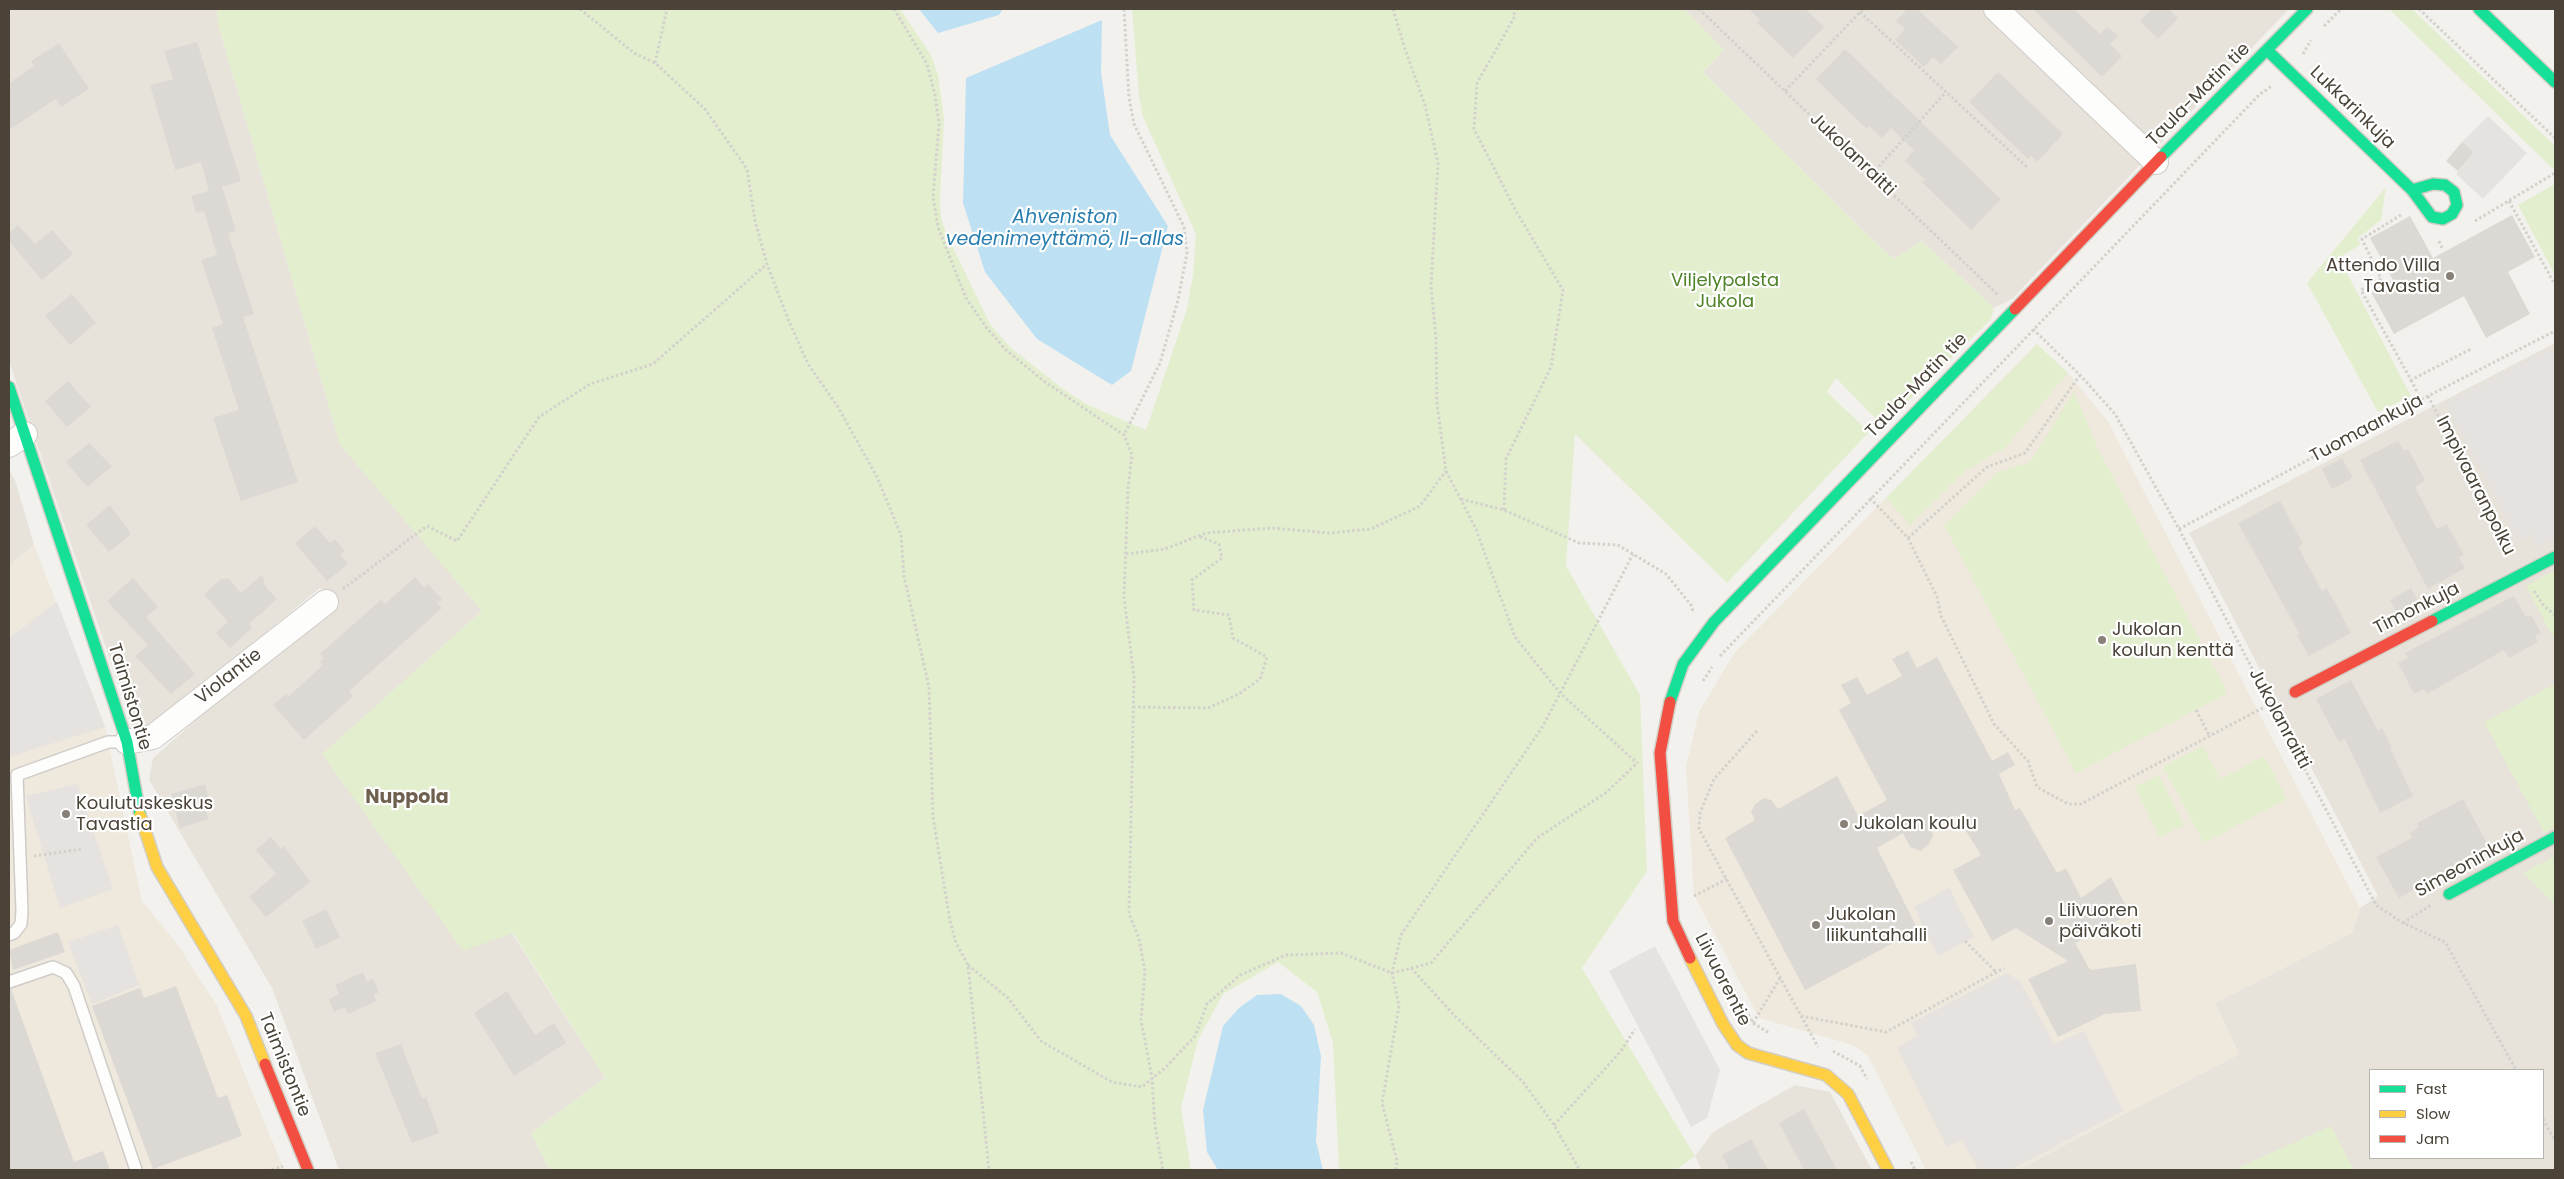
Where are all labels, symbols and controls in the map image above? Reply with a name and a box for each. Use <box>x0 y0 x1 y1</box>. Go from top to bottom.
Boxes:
street label: Taula-Matin tie <box>2143 39 2255 151</box>
street label: Lukkarinkuja <box>2305 62 2399 154</box>
street label: Jukolanraitti <box>1805 109 1899 201</box>
water label: Ahveniston vedenimeyttämö, II-allas <box>946 207 1184 251</box>
place label: Attendo Villa Tavastia <box>2326 255 2440 298</box>
park label: Viljelypalsta Jukola <box>1671 270 1779 312</box>
marker: Attendo Villa Tavastia <box>2444 270 2456 282</box>
street label: Taula-Matin tie <box>1862 329 1972 443</box>
street label: Tuomaankuja <box>2307 390 2427 468</box>
street label: Impivaaranpolku <box>2431 413 2519 559</box>
street label: Timonkuja <box>2371 578 2463 640</box>
place label: Jukolan koulun kenttä <box>2112 619 2234 662</box>
marker: Jukolan koulun kenttä <box>2096 634 2108 646</box>
street label: Taimistontie <box>103 641 155 753</box>
street label: Violantie <box>191 644 267 710</box>
street label: Jukolanraitti <box>2243 665 2315 773</box>
district label: Nuppola <box>365 787 449 809</box>
place label: Koulutuskeskus Tavastia <box>76 793 213 836</box>
marker: Koulutuskeskus Tavastia <box>60 808 72 820</box>
place label: Jukolan koulu <box>1854 813 1977 835</box>
marker: Jukolan koulu <box>1838 818 1850 830</box>
street label: Simeoninkuja <box>2412 825 2528 903</box>
place label: Liivuoren päiväkoti <box>2059 900 2142 942</box>
place label: Jukolan liikuntahalli <box>1826 904 1927 946</box>
marker: Liivuoren päiväkoti <box>2043 915 2055 927</box>
marker: Jukolan liikuntahalli <box>1810 919 1822 931</box>
street label: Liivuorentie <box>1689 930 1755 1030</box>
street label: Taimistontie <box>253 1010 315 1120</box>
legend <box>2369 1069 2544 1159</box>
text: Fast <box>2416 1078 2447 1099</box>
text: Slow <box>2416 1103 2450 1124</box>
text: Jam <box>2416 1128 2450 1149</box>

